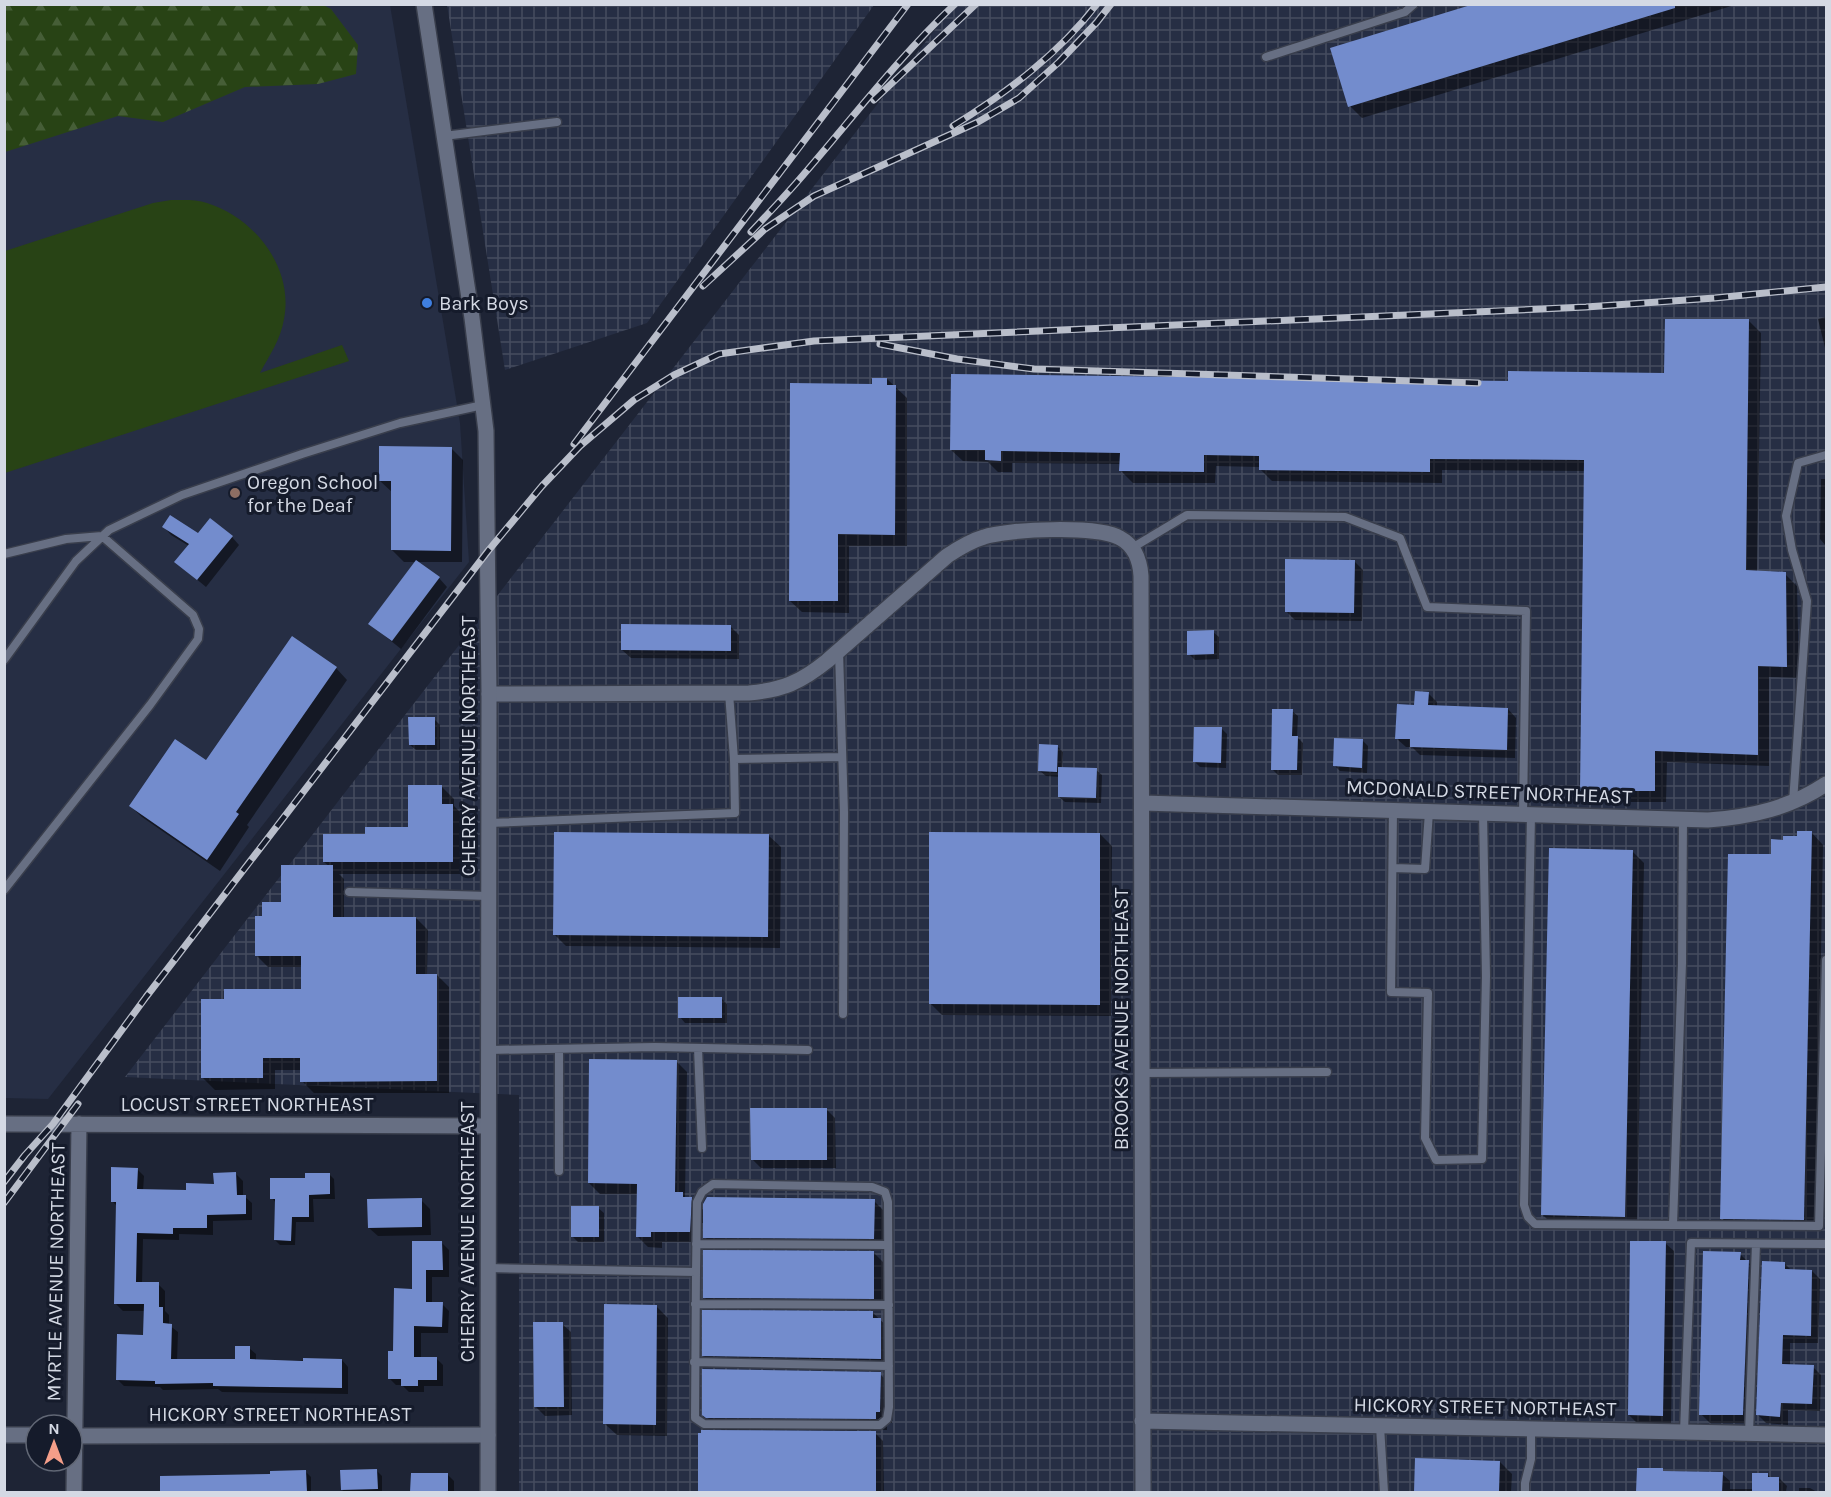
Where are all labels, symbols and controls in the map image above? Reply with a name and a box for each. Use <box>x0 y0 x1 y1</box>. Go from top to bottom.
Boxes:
place label: Bark Boys <box>439 292 529 315</box>
marker: Bark Boys <box>420 296 434 310</box>
place label: Oregon School for the Deaf <box>247 471 378 517</box>
marker: Oregon School for the Deaf <box>228 486 242 500</box>
street label: CHERRY AVENUE NORTHEAST <box>457 616 480 876</box>
street label: MCDONALD STREET NORTHEAST <box>1345 776 1633 808</box>
street label: BROOKS AVENUE NORTHEAST <box>1110 888 1133 1150</box>
street label: LOCUST STREET NORTHEAST <box>120 1093 374 1116</box>
street label: CHERRY AVENUE NORTHEAST <box>456 1102 479 1362</box>
street label: MYRTLE AVENUE NORTHEAST <box>42 1142 70 1402</box>
street label: HICKORY STREET NORTHEAST <box>1353 1393 1617 1421</box>
street label: HICKORY STREET NORTHEAST <box>149 1403 411 1426</box>
north arrow <box>24 1413 84 1473</box>
text: N <box>48 1419 60 1438</box>

